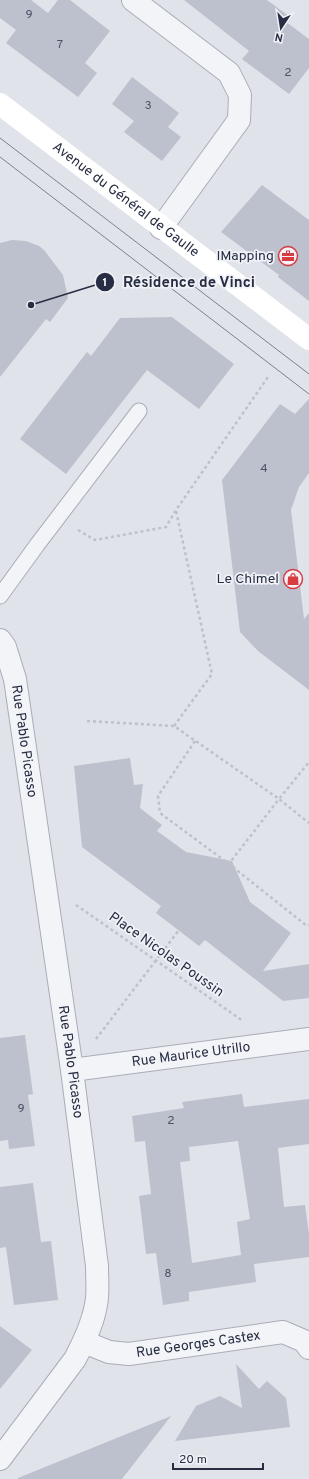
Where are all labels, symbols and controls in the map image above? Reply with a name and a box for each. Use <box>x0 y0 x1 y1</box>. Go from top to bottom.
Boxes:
house number: 9 <box>25 7 33 23</box>
north arrow <box>261 8 301 48</box>
text: N <box>274 29 284 44</box>
house number: 7 <box>57 37 63 53</box>
house number: 2 <box>284 65 292 81</box>
house number: 3 <box>144 98 152 114</box>
street label: Avenue du Général de Gaulle <box>49 138 203 261</box>
office icon: IMapping <box>277 245 299 267</box>
place label: IMapping <box>216 248 274 265</box>
callout: Résidence de Vinci <box>95 268 264 295</box>
text: Résidence de Vinci <box>123 274 255 293</box>
text: 1 <box>103 275 107 291</box>
house number: 4 <box>260 461 268 477</box>
shop icon: Le Chimel <box>282 568 304 590</box>
place label: Le Chimel <box>217 571 279 588</box>
street label: Rue Pablo Picasso <box>7 684 41 799</box>
street label: Place Nicolas Poussin <box>105 909 227 1001</box>
street label: Rue Pablo Picasso <box>54 1004 87 1120</box>
street label: Rue Maurice Utrillo <box>131 1038 251 1071</box>
house number: 9 <box>17 1101 25 1117</box>
house number: 2 <box>167 1113 175 1129</box>
house number: 8 <box>164 1266 172 1282</box>
street label: Rue Georges Castex <box>135 1327 262 1361</box>
scale bar <box>173 1445 263 1471</box>
text: 20 m <box>179 1452 207 1468</box>

